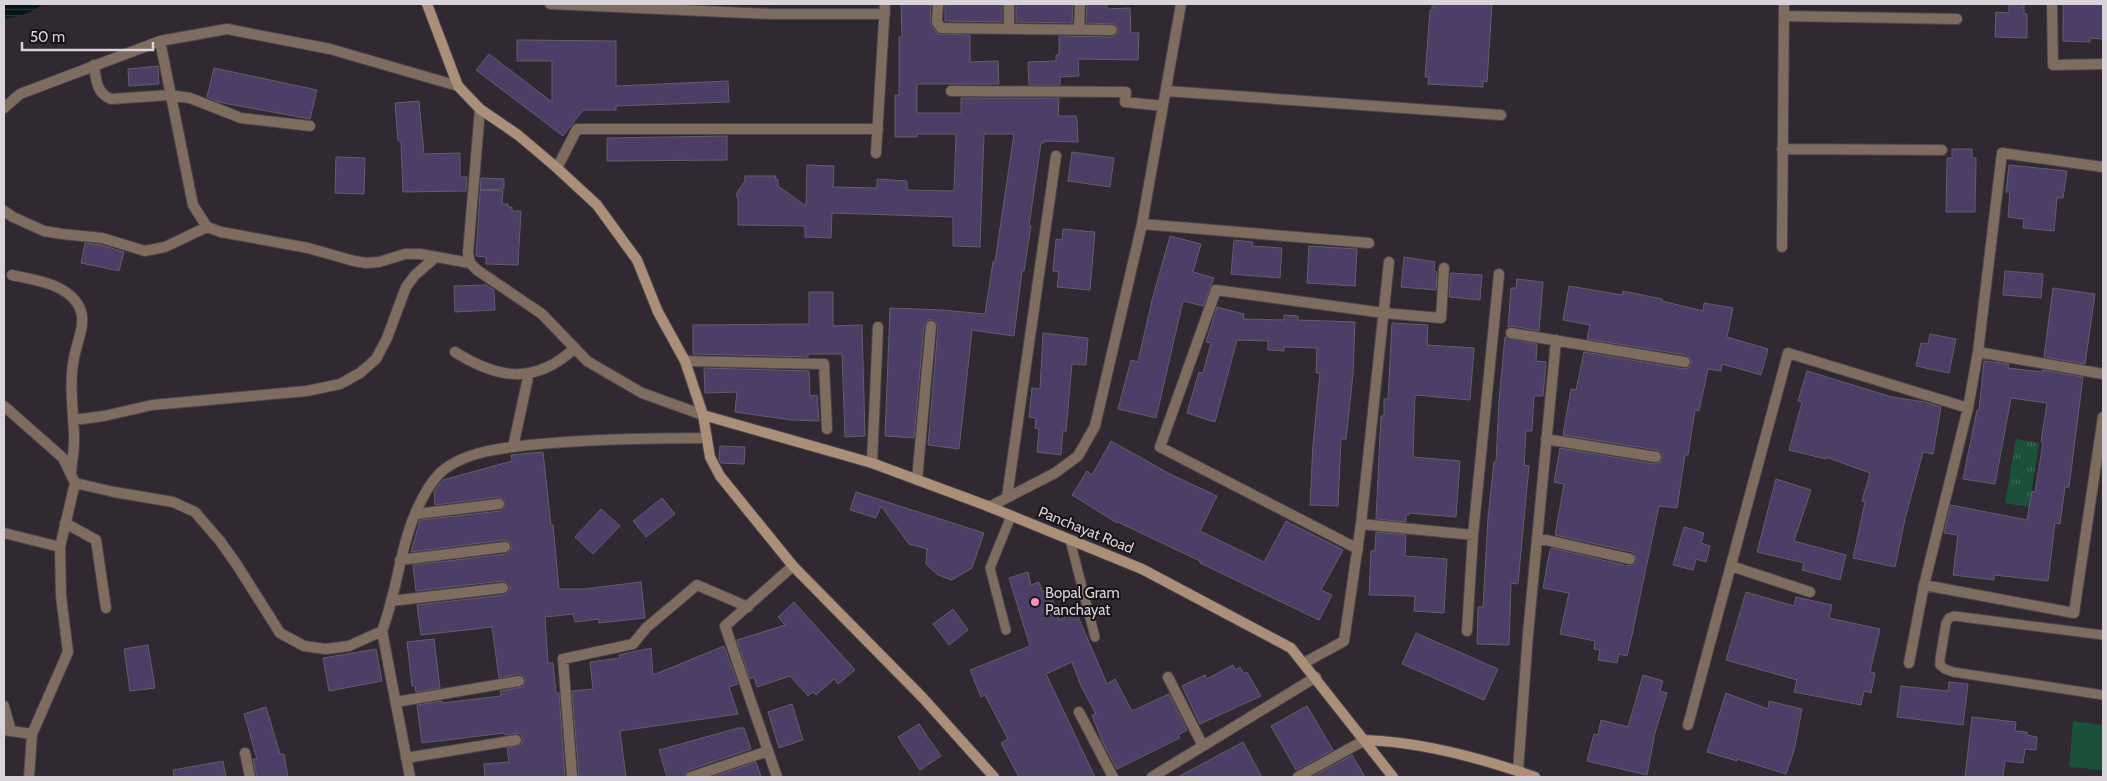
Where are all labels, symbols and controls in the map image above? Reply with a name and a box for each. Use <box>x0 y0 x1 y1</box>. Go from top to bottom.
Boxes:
scale bar <box>22 20 154 52</box>
text: 50 m <box>30 28 65 46</box>
street label: Panchayat Road <box>1036 503 1136 557</box>
place label: Bopal Gram Panchayat <box>1045 584 1120 619</box>
marker: Bopal Gram Panchayat <box>1029 596 1041 608</box>

